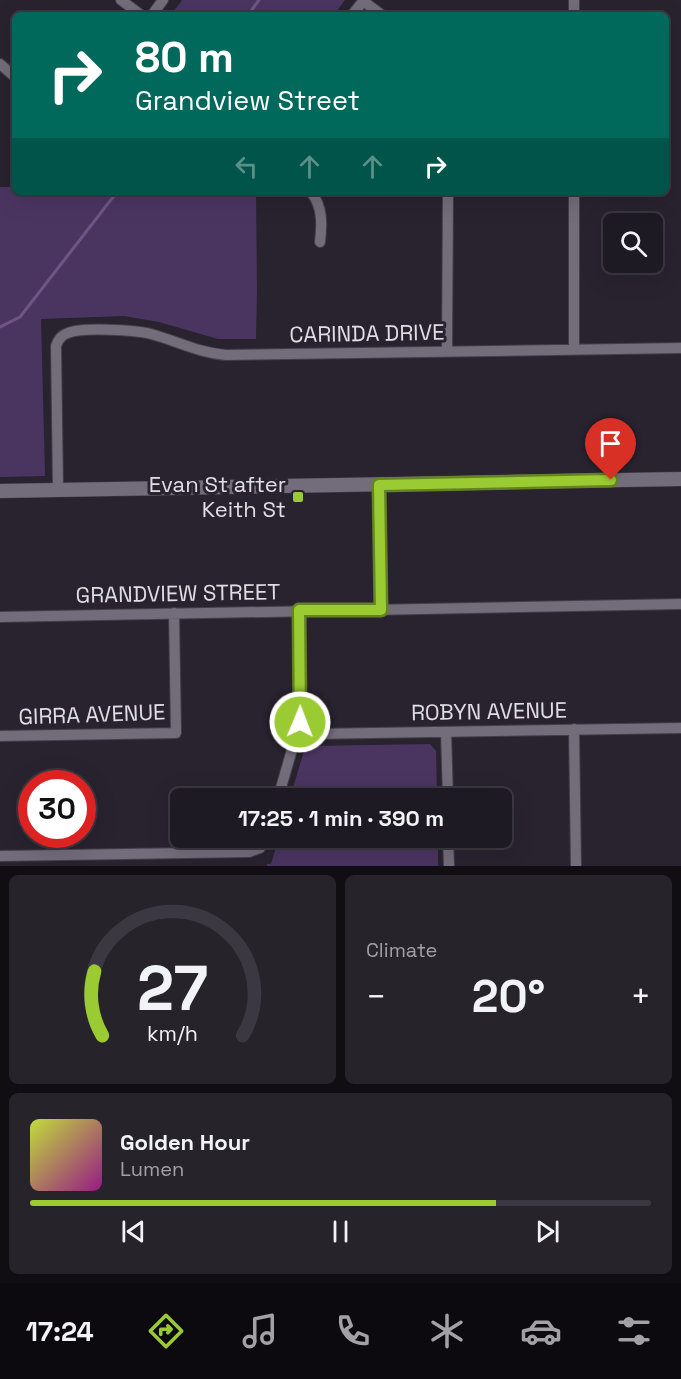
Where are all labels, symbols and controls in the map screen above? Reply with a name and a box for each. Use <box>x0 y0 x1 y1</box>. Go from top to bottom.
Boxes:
text: 80 m <box>135 31 234 84</box>
icon: right <box>36 36 114 114</box>
text: Grandview Street <box>135 83 360 118</box>
icon: left <box>230 150 263 183</box>
icon: ahead <box>293 150 326 183</box>
icon: ahead <box>356 150 389 183</box>
icon: right <box>419 150 452 183</box>
map controls <box>603 213 663 273</box>
button: search <box>603 213 663 273</box>
street label: CARINDA DRIVE <box>289 318 445 348</box>
pin <box>585 418 636 480</box>
icon: arrive <box>594 427 627 460</box>
place label: Evan St after Keith St <box>149 470 286 523</box>
marker: Evan St after Keith St <box>291 490 305 504</box>
street label: GRANDVIEW STREET <box>75 577 281 609</box>
position arrow <box>268 690 332 754</box>
street label: ROBYN AVENUE <box>411 696 567 726</box>
street label: GIRRA AVENUE <box>18 697 166 731</box>
speed limit sign: 30 <box>18 770 96 848</box>
text: 17:25 · 1 min · 390 m <box>238 804 444 832</box>
text: Climate <box>366 937 437 963</box>
text: 27 <box>137 949 208 1028</box>
text: 20° <box>472 968 545 1025</box>
text: − <box>366 976 386 1018</box>
text: + <box>631 976 651 1018</box>
text: km/h <box>147 1021 198 1048</box>
text: Golden Hour <box>120 1128 250 1156</box>
text: Lumen <box>120 1156 184 1182</box>
icon: previous <box>117 1215 150 1248</box>
icon: pause <box>324 1215 357 1248</box>
icon: next <box>531 1215 564 1248</box>
icon: directions <box>145 1310 187 1352</box>
icon: music <box>239 1310 281 1352</box>
icon: phone <box>332 1310 374 1352</box>
icon: climate <box>426 1310 468 1352</box>
icon: car <box>520 1310 562 1352</box>
icon: filters <box>613 1310 655 1352</box>
text: 17:24 <box>26 1314 94 1349</box>

